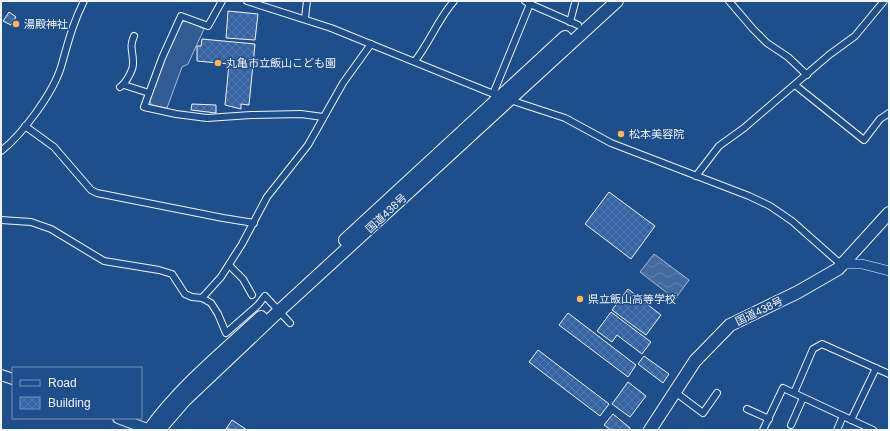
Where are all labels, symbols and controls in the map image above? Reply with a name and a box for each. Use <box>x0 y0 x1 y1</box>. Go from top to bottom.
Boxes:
place label: 湯殿神社 <box>24 18 68 30</box>
marker: 湯殿神社 <box>11 19 21 29</box>
place label: 丸亀市立飯山こども園 <box>226 57 336 69</box>
marker: 丸亀市立飯山こども園 <box>213 58 223 68</box>
place label: 松本美容院 <box>629 128 684 140</box>
marker: 松本美容院 <box>616 129 626 139</box>
street label: 国道438号 <box>363 191 409 235</box>
place label: 県立飯山高等学校 <box>588 293 676 305</box>
marker: 県立飯山高等学校 <box>575 294 585 304</box>
street label: 国道438号 <box>733 294 785 328</box>
legend <box>12 367 142 419</box>
text: Road <box>48 376 77 390</box>
text: Building <box>48 396 91 410</box>

